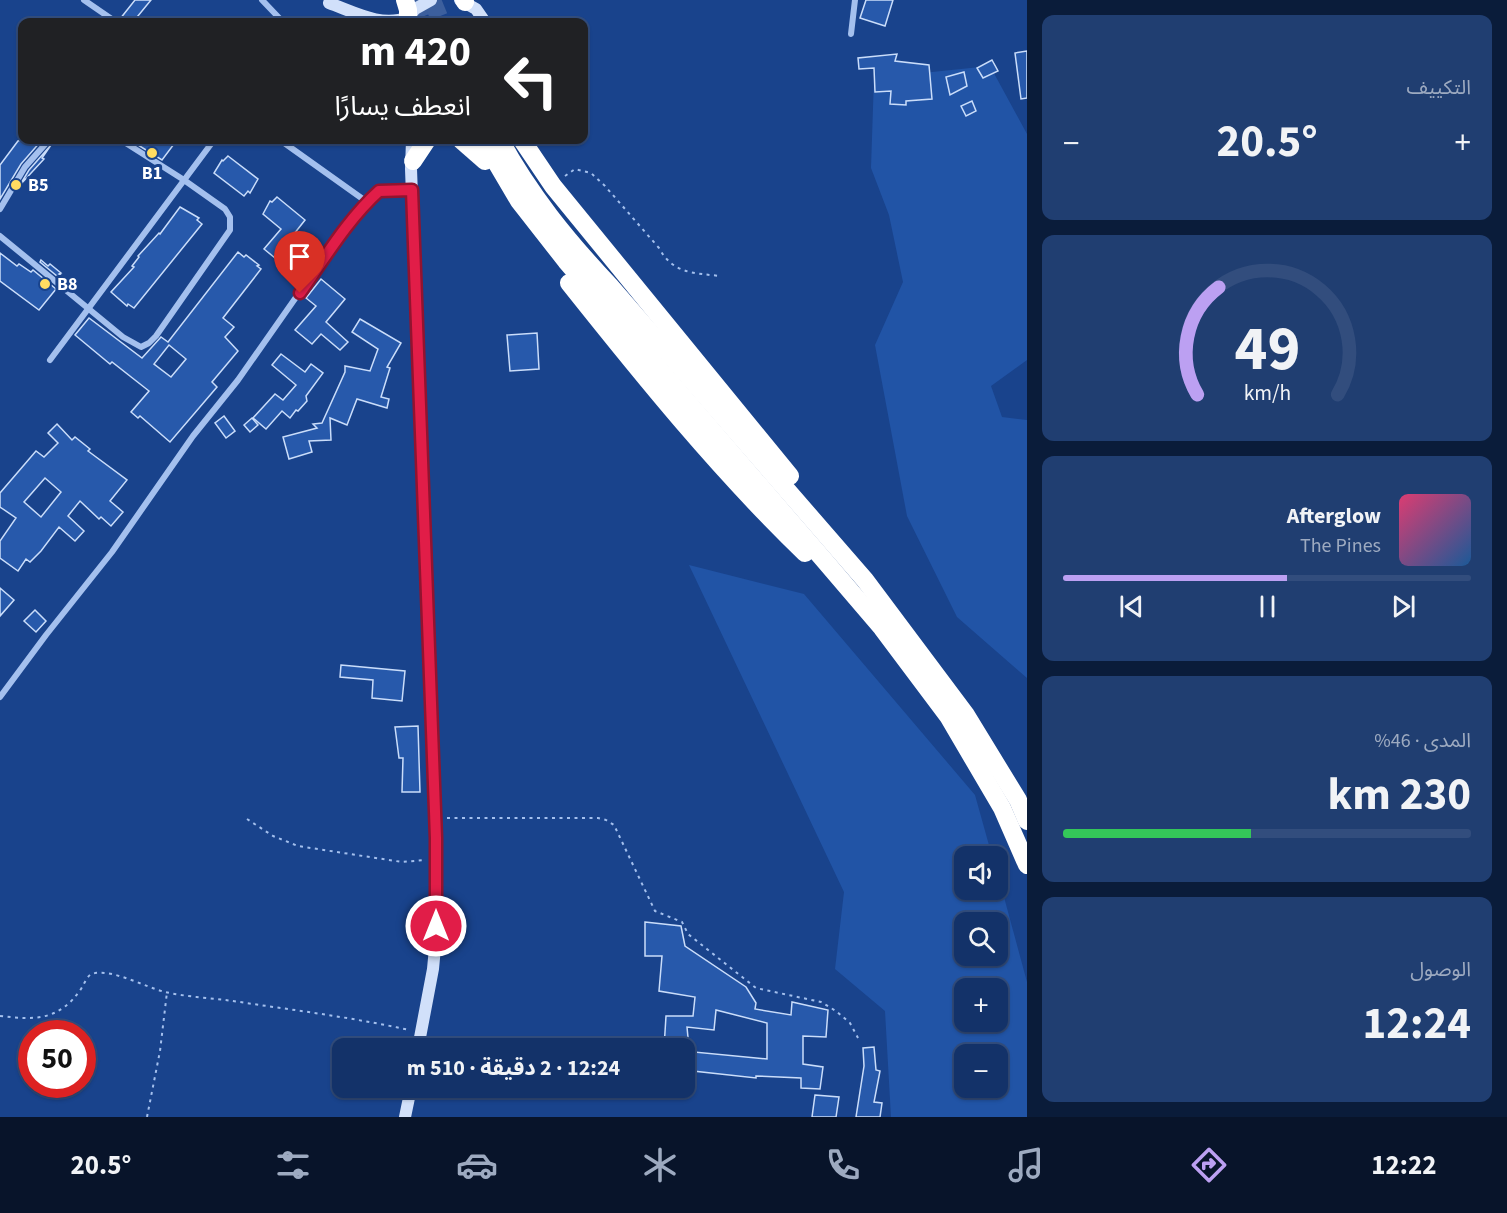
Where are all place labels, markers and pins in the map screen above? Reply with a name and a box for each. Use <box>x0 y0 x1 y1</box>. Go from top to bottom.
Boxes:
marker: B1 <box>145 146 159 160</box>
place label: B1 <box>142 161 162 186</box>
place label: B5 <box>28 173 48 198</box>
marker: B5 <box>9 178 23 192</box>
pin <box>274 231 325 293</box>
place label: B8 <box>57 272 77 297</box>
marker: B8 <box>38 277 52 291</box>

